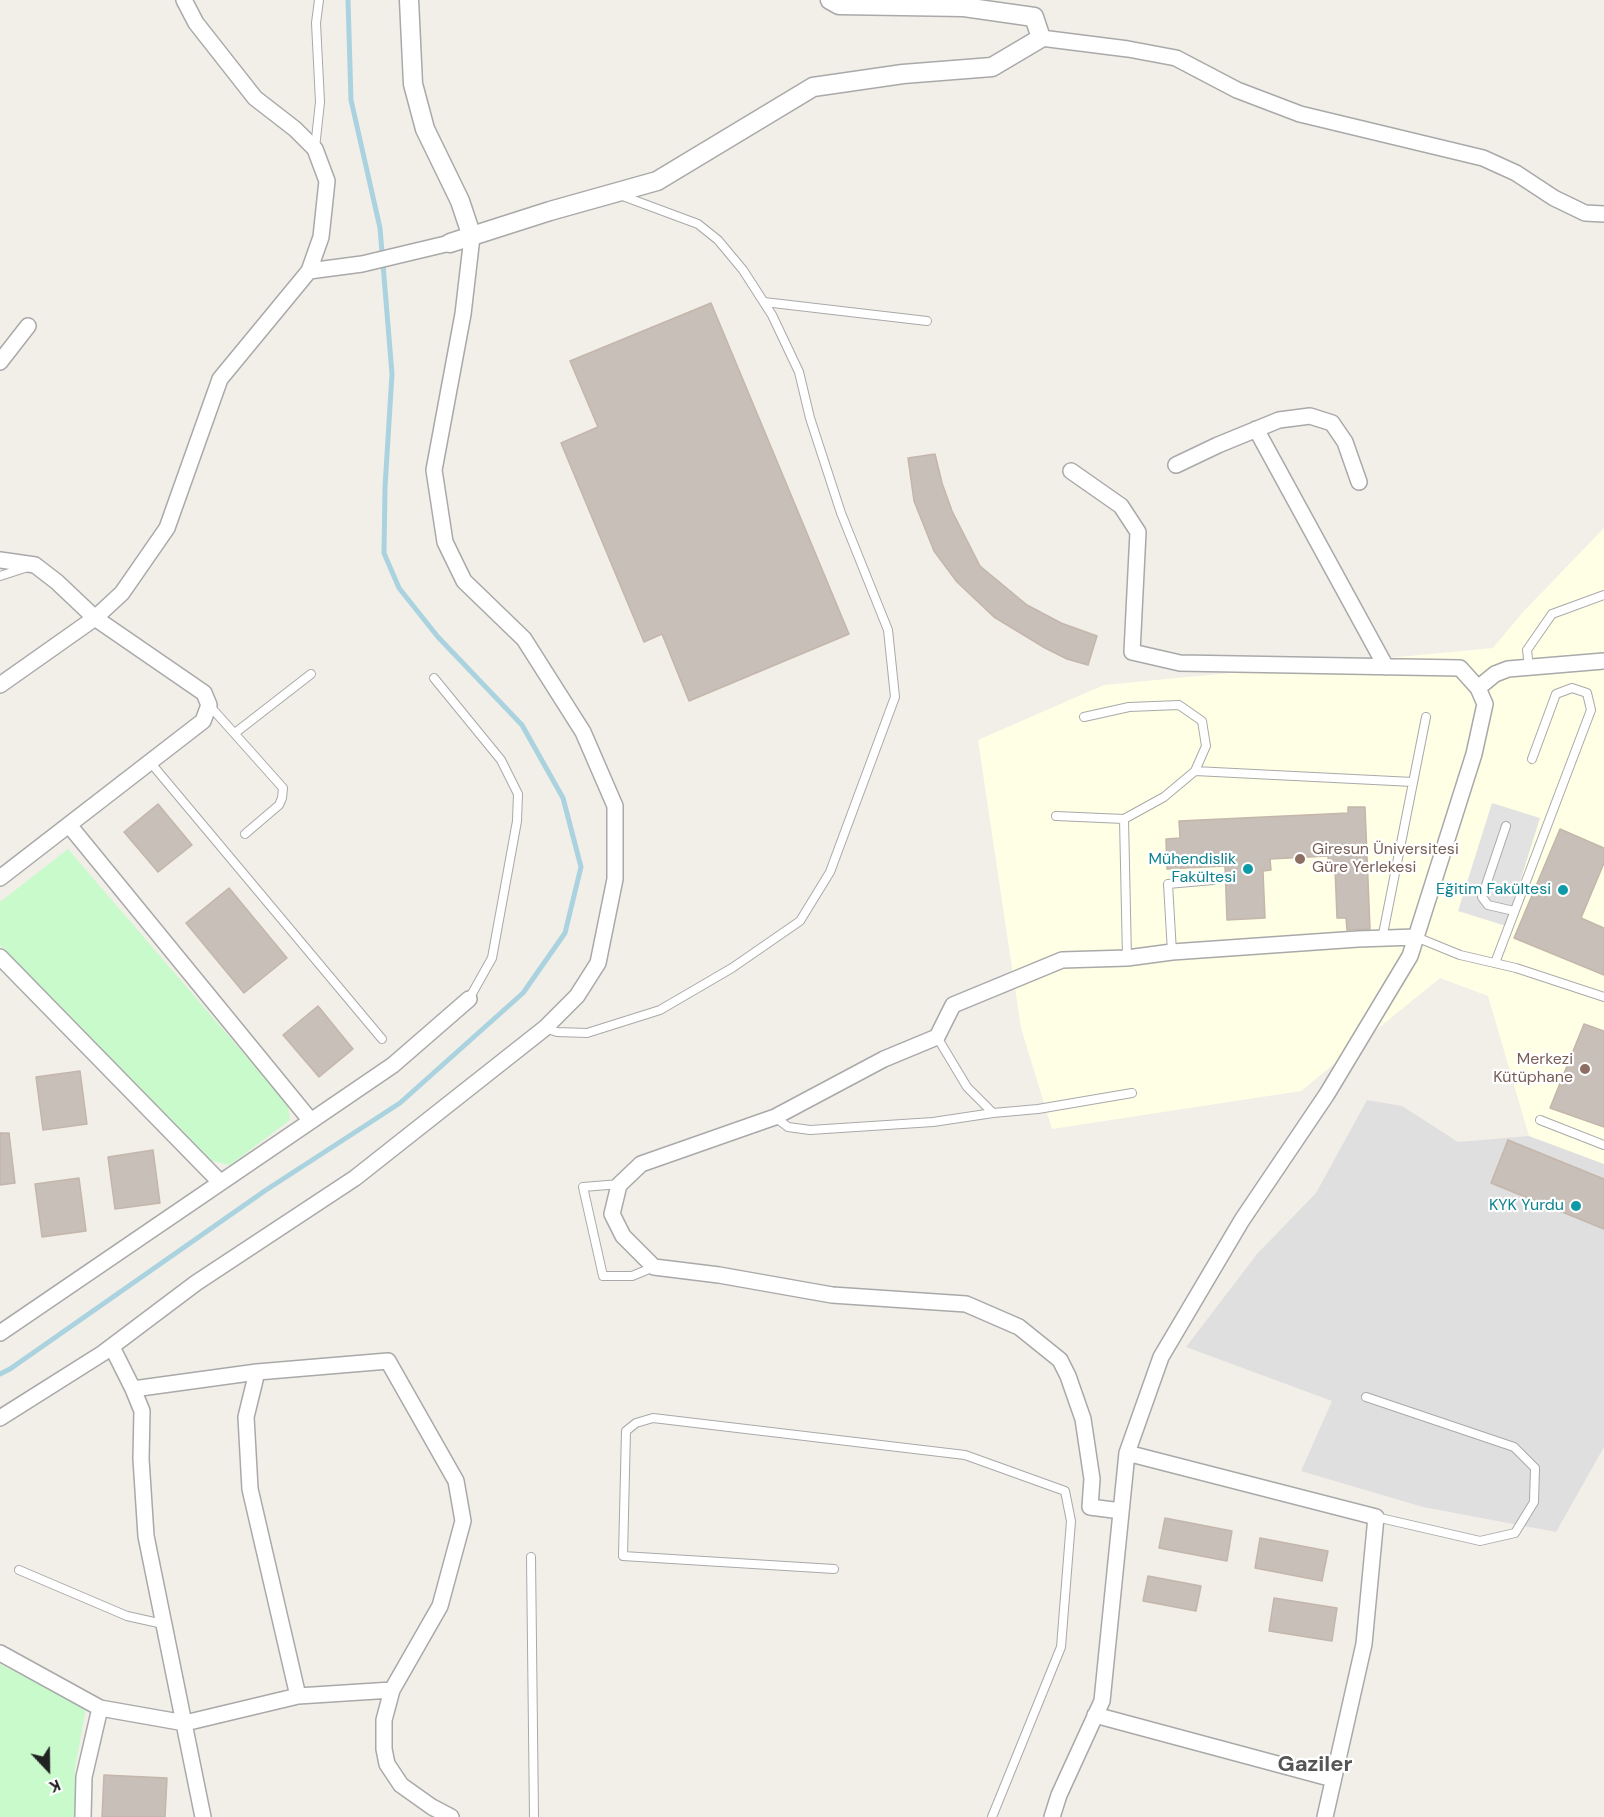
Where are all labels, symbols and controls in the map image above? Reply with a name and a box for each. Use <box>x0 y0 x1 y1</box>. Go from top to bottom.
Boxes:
place label: Giresun Üniversitesi Güre Yerlekesi <box>1312 840 1459 878</box>
place label: Mühendislik Fakültesi <box>1149 850 1236 888</box>
marker: Giresun Üniversitesi Güre Yerlekesi <box>1293 852 1307 866</box>
marker: Mühendislik Fakültesi <box>1241 862 1255 876</box>
place label: Eğitim Fakültesi <box>1436 880 1551 900</box>
marker: Eğitim Fakültesi <box>1556 883 1570 897</box>
place label: Merkezi Kütüphane <box>1493 1050 1573 1088</box>
marker: Merkezi Kütüphane <box>1578 1062 1592 1076</box>
place label: KYK Yurdu <box>1489 1196 1564 1216</box>
marker: KYK Yurdu <box>1569 1199 1583 1213</box>
north arrow <box>18 1739 78 1799</box>
district label: Gaziler <box>1278 1752 1352 1778</box>
text: K <box>46 1774 64 1798</box>

